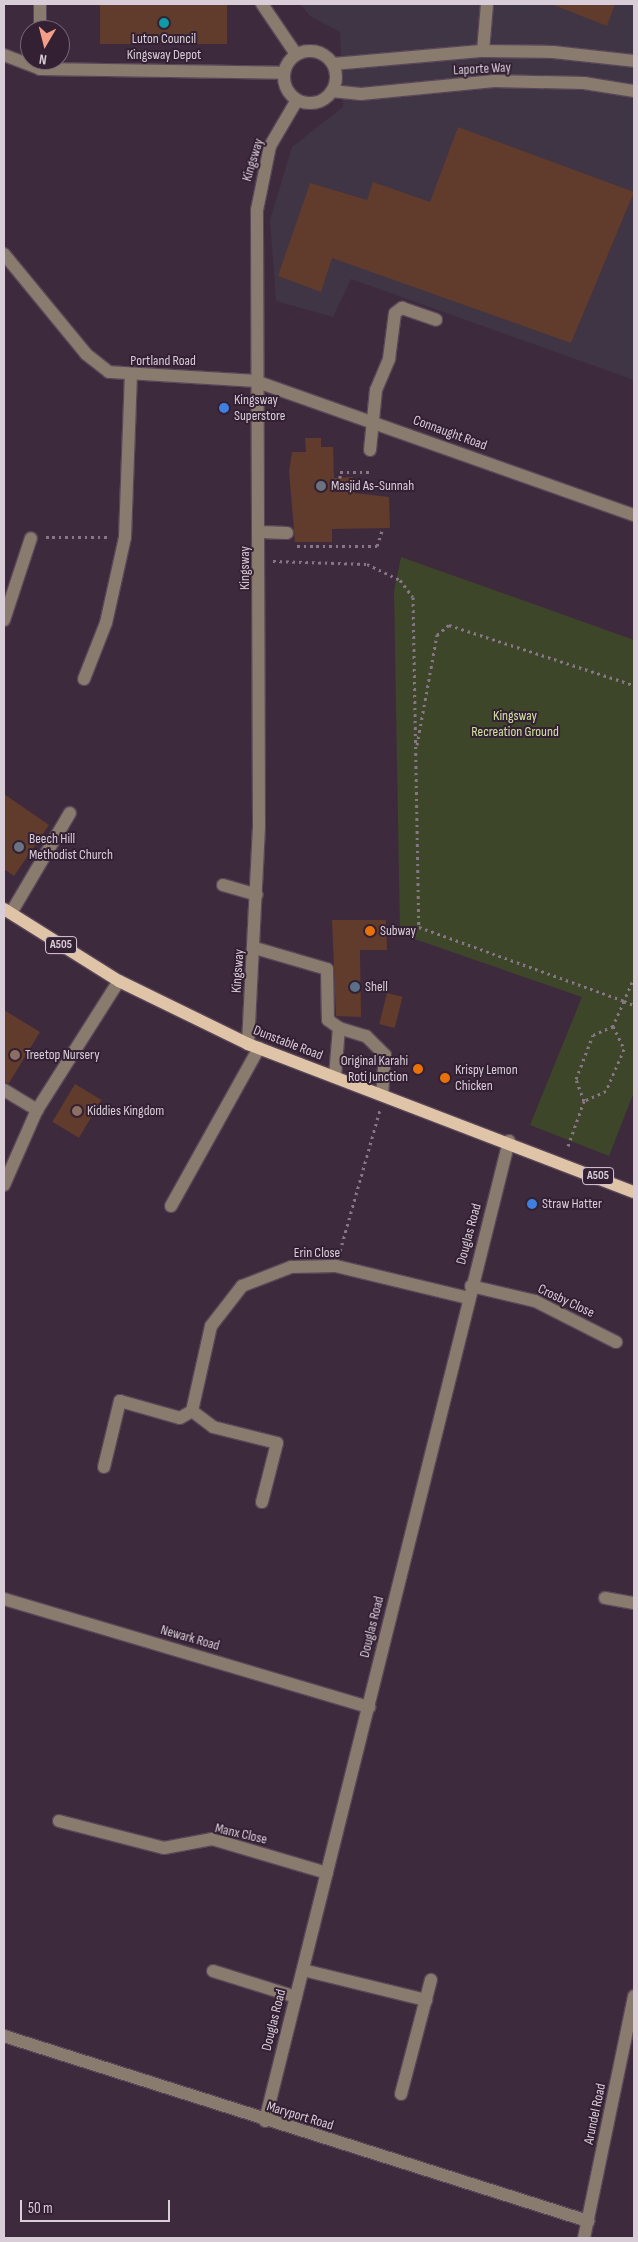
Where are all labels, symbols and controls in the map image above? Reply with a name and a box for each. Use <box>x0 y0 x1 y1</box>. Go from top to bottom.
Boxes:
marker: Luton Council Kingsway Depot <box>158 17 170 29</box>
north arrow <box>20 20 70 70</box>
place label: Luton Council Kingsway Depot <box>127 31 201 64</box>
text: N <box>38 50 48 68</box>
street label: Laporte Way <box>453 59 511 79</box>
street label: Kingsway <box>239 137 267 183</box>
street label: Portland Road <box>130 353 196 369</box>
place label: Kingsway Superstore <box>234 392 285 424</box>
marker: Kingsway Superstore <box>218 402 230 414</box>
street label: Connaught Road <box>411 412 489 454</box>
place label: Masjid As-Sunnah <box>331 478 414 494</box>
marker: Masjid As-Sunnah <box>315 480 327 492</box>
street label: Kingsway <box>237 546 253 590</box>
park label: Kingsway Recreation Ground <box>471 708 559 740</box>
place label: Beech Hill Methodist Church <box>29 831 113 864</box>
marker: Beech Hill Methodist Church <box>13 841 25 853</box>
place label: Subway <box>380 923 416 939</box>
marker: Subway <box>364 925 376 937</box>
road number: A505 <box>45 936 77 954</box>
street label: Kingsway <box>228 948 248 994</box>
place label: Shell <box>365 979 388 995</box>
marker: Shell <box>349 981 361 993</box>
street label: Dunstable Road <box>251 1022 325 1064</box>
place label: Treetop Nursery <box>25 1047 100 1063</box>
marker: Treetop Nursery <box>9 1049 21 1061</box>
place label: Original Karahi Roti Junction <box>341 1053 408 1086</box>
place label: Krispy Lemon Chicken <box>455 1062 518 1094</box>
marker: Original Karahi Roti Junction <box>412 1063 424 1075</box>
marker: Krispy Lemon Chicken <box>439 1072 451 1084</box>
place label: Kiddies Kingdom <box>87 1103 164 1119</box>
marker: Kiddies Kingdom <box>71 1105 83 1117</box>
road number: A505 <box>582 1166 614 1186</box>
place label: Straw Hatter <box>542 1196 602 1212</box>
marker: Straw Hatter <box>526 1198 538 1210</box>
street label: Douglas Road <box>453 1202 485 1266</box>
street label: Erin Close <box>294 1245 340 1261</box>
street label: Crosby Close <box>535 1281 597 1321</box>
street label: Douglas Road <box>356 1595 388 1659</box>
street label: Newark Road <box>159 1622 221 1654</box>
street label: Manx Close <box>213 1820 269 1848</box>
street label: Douglas Road <box>258 1988 290 2052</box>
street label: Arundel Road <box>580 2082 610 2146</box>
street label: Maryport Road <box>265 2098 335 2134</box>
scale bar <box>22 2190 172 2222</box>
text: 50 m <box>28 2199 53 2218</box>

